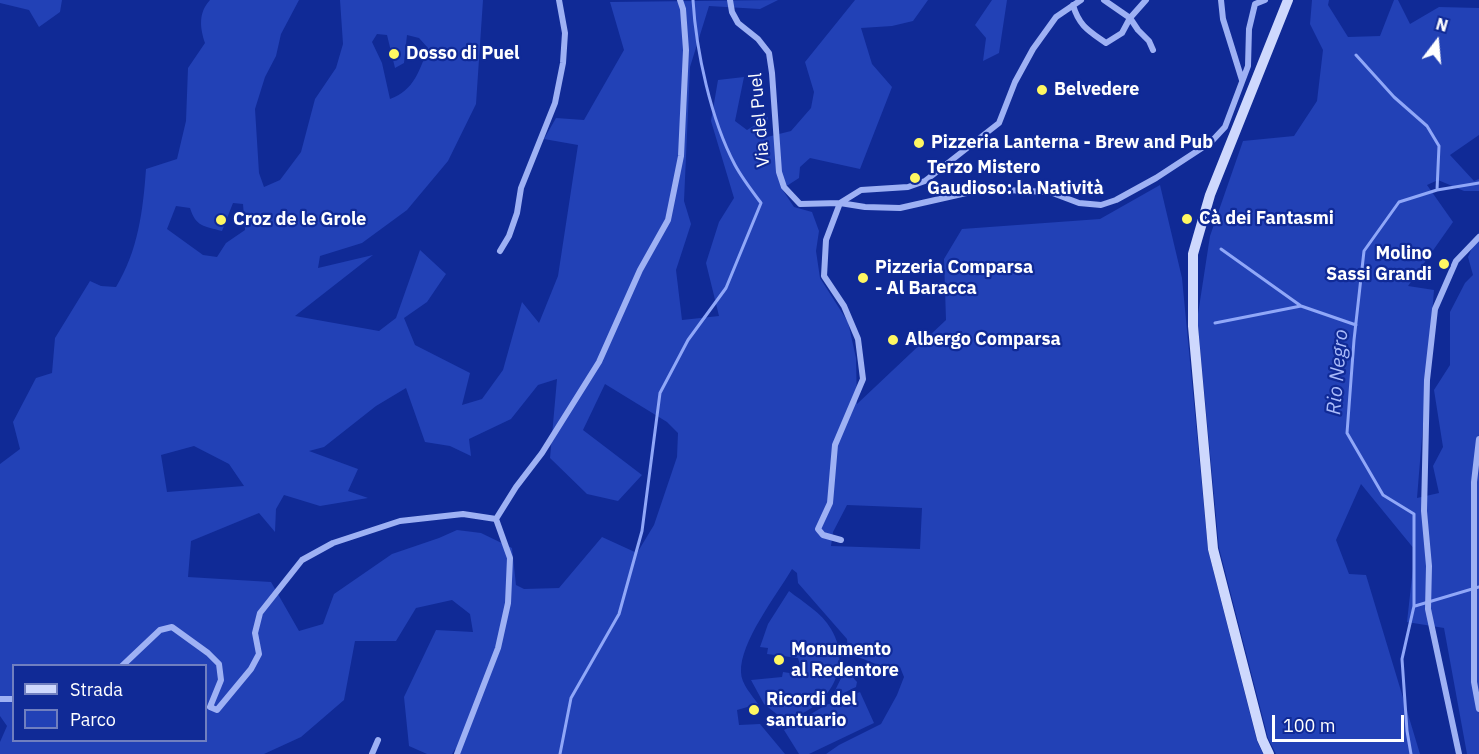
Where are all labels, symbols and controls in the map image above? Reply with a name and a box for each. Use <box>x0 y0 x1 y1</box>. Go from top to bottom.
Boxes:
north arrow <box>1407 12 1467 72</box>
text: N <box>1434 13 1450 36</box>
place label: Dosso di Puel <box>406 43 520 65</box>
marker: Dosso di Puel <box>387 47 401 61</box>
street label: Via del Puel <box>745 72 775 168</box>
place label: Belvedere <box>1054 79 1139 101</box>
marker: Belvedere <box>1035 83 1049 97</box>
place label: Pizzeria Lanterna - Brew and Pub <box>931 132 1213 154</box>
marker: Pizzeria Lanterna - Brew and Pub <box>912 136 926 150</box>
place label: Terzo Mistero Gaudioso: la Natività <box>927 157 1104 200</box>
marker: Terzo Mistero Gaudioso: la Natività <box>908 171 922 185</box>
place label: Cà dei Fantasmi <box>1199 208 1334 230</box>
place label: Croz de le Grole <box>233 209 366 231</box>
marker: Cà dei Fantasmi <box>1180 212 1194 226</box>
marker: Croz de le Grole <box>214 213 228 227</box>
place label: Molino Sassi Grandi <box>1326 243 1432 286</box>
place label: Pizzeria Comparsa - Al Baracca <box>875 257 1033 300</box>
marker: Molino Sassi Grandi <box>1437 257 1451 271</box>
marker: Pizzeria Comparsa - Al Baracca <box>856 271 870 285</box>
water label: Rio Negro <box>1322 328 1354 416</box>
place label: Albergo Comparsa <box>905 329 1061 351</box>
marker: Albergo Comparsa <box>886 333 900 347</box>
place label: Monumento al Redentore <box>791 639 899 682</box>
marker: Monumento al Redentore <box>772 653 786 667</box>
legend <box>12 664 207 742</box>
text: Strada <box>70 678 123 701</box>
place label: Ricordi del santuario <box>766 689 857 732</box>
marker: Ricordi del santuario <box>747 703 761 717</box>
scale bar <box>1275 703 1407 741</box>
text: Parco <box>70 708 116 731</box>
text: 100 m <box>1283 714 1335 737</box>

